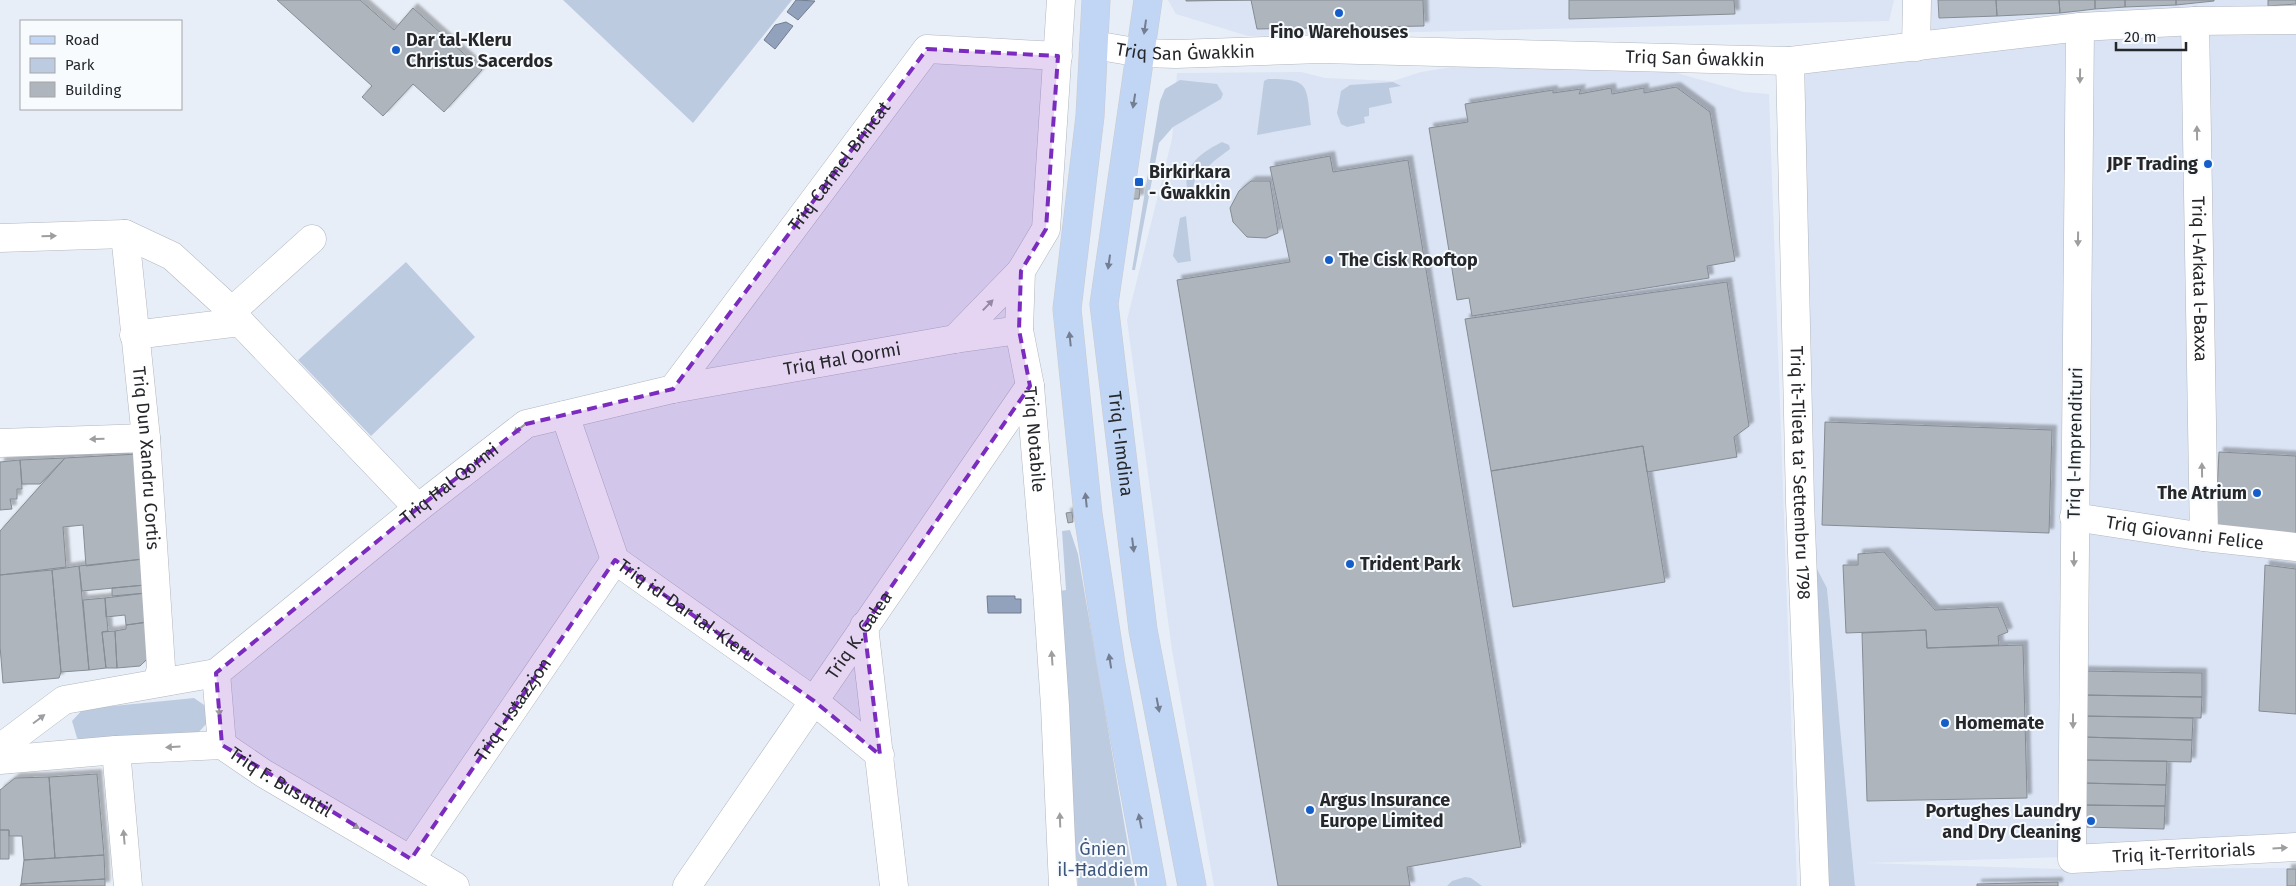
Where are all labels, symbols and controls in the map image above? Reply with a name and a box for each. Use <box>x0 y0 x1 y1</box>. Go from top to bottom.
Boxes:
marker: Fino Warehouses <box>1333 7 1345 19</box>
one-way arrow <box>1141 19 1149 35</box>
legend <box>20 20 182 110</box>
scale bar <box>2116 20 2186 52</box>
place label: Fino Warehouses <box>1270 21 1408 43</box>
text: 20 m <box>2124 28 2157 46</box>
place label: Dar tal-Kleru Christus Sacerdos <box>406 29 553 72</box>
text: Road <box>65 31 100 49</box>
street label: Triq San Ġwakkin <box>1114 38 1255 65</box>
marker: Dar tal-Kleru Christus Sacerdos <box>390 44 402 56</box>
street label: Triq San Ġwakkin <box>1625 46 1765 71</box>
text: Park <box>65 56 95 74</box>
one-way arrow <box>2076 68 2084 84</box>
text: Building <box>65 81 121 99</box>
one-way arrow <box>1129 94 1137 110</box>
street label: Triq Carmel Brincat <box>784 97 895 236</box>
one-way arrow <box>2193 125 2201 141</box>
place label: JPF Trading <box>2106 153 2198 175</box>
marker: JPF Trading <box>2202 158 2214 170</box>
place label: Birkirkara - Ġwakkin <box>1149 161 1231 204</box>
marker: Birkirkara - Ġwakkin <box>1133 176 1145 188</box>
street label: Triq l-Arkata l-Baxxa <box>2187 196 2212 362</box>
one-way arrow <box>2073 231 2081 247</box>
one-way arrow <box>41 232 57 240</box>
place label: The Cisk Rooftop <box>1339 249 1478 271</box>
one-way arrow <box>1105 254 1113 270</box>
marker: The Cisk Rooftop <box>1323 254 1335 266</box>
one-way arrow <box>982 299 994 311</box>
one-way arrow <box>1066 330 1074 346</box>
street label: Triq Ħal Qormi <box>782 338 903 380</box>
street label: Triq it-Tlieta ta' Settembru 1798 <box>1785 346 1815 600</box>
street label: Triq Dun Xandru Cortis <box>128 365 164 550</box>
street label: Triq l-Imprendituri <box>2063 367 2087 519</box>
street label: Triq Notabile <box>1019 386 1050 493</box>
street label: Triq l-Imdina <box>1104 390 1138 498</box>
one-way arrow <box>513 424 526 435</box>
one-way arrow <box>89 436 105 444</box>
street label: Triq Ħal Qormi <box>396 438 503 529</box>
one-way arrow <box>2198 462 2206 478</box>
place label: The Atrium <box>2157 482 2247 504</box>
marker: The Atrium <box>2251 487 2263 499</box>
one-way arrow <box>1082 492 1090 508</box>
street label: Triq Giovanni Felice <box>2104 511 2265 554</box>
one-way arrow <box>1129 537 1137 553</box>
one-way arrow <box>2070 551 2078 567</box>
place label: Trident Park <box>1360 553 1462 575</box>
street label: Triq id-Dar tal-Kleru <box>613 554 760 667</box>
marker: Trident Park <box>1344 558 1356 570</box>
street label: Triq K. Galea <box>821 587 897 683</box>
one-way arrow <box>1048 649 1056 665</box>
one-way arrow <box>1106 653 1114 669</box>
street label: Triq l-Istazzjon <box>470 654 556 765</box>
one-way arrow <box>1154 698 1162 714</box>
one-way arrow <box>215 701 223 717</box>
place label: Homemate <box>1955 712 2044 734</box>
one-way arrow <box>2069 713 2077 729</box>
one-way arrow <box>32 714 46 724</box>
marker: Homemate <box>1939 717 1951 729</box>
street label: Triq F. Busuttil <box>225 742 336 822</box>
one-way arrow <box>165 744 181 752</box>
place label: Argus Insurance Europe Limited <box>1319 789 1450 832</box>
place label: Portughes Laundry and Dry Cleaning <box>1926 800 2082 843</box>
marker: Argus Insurance Europe Limited <box>1304 804 1316 816</box>
one-way arrow <box>1056 812 1064 828</box>
one-way arrow <box>1136 813 1144 828</box>
marker: Portughes Laundry and Dry Cleaning <box>2085 815 2097 827</box>
one-way arrow <box>347 820 360 829</box>
one-way arrow <box>119 829 127 845</box>
park label: Ġnien il-Ħaddiem <box>1057 838 1149 881</box>
street label: Triq it-Territorials <box>2112 838 2256 868</box>
one-way arrow <box>2272 843 2288 851</box>

